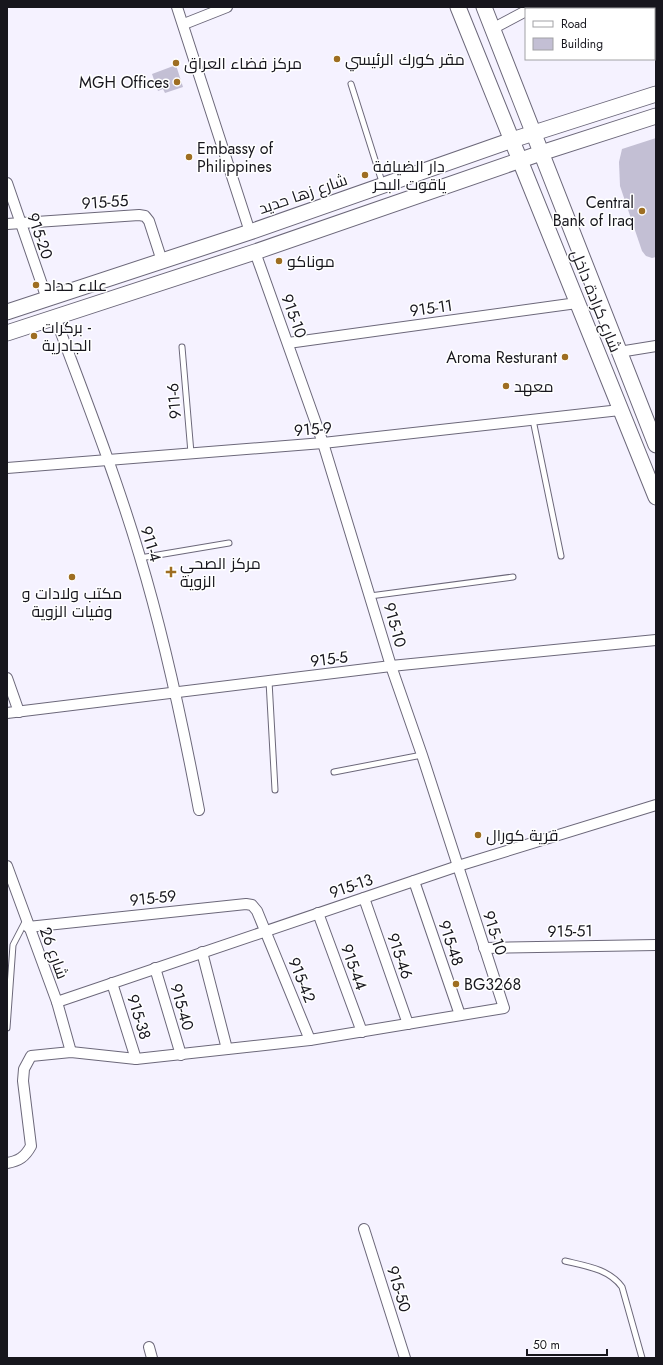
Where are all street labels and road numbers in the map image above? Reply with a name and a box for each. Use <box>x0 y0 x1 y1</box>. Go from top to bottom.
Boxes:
street label: شارع زها حديد <box>256 168 350 220</box>
street label: 915-55 <box>81 189 129 215</box>
street label: 915-20 <box>21 210 59 262</box>
street label: شارع كرادة داخل <box>565 246 627 356</box>
street label: 915-10 <box>275 291 313 341</box>
street label: 915-11 <box>408 294 454 322</box>
street label: 911-6 <box>161 382 187 420</box>
street label: 915-9 <box>293 416 333 442</box>
street label: 911-4 <box>135 523 167 565</box>
street label: 915-10 <box>378 600 412 650</box>
street label: 915-5 <box>309 645 349 673</box>
street label: 915-13 <box>326 868 376 904</box>
street label: 915-59 <box>128 884 178 912</box>
street label: 915-10 <box>477 908 513 958</box>
street label: 915-48 <box>432 917 470 969</box>
street label: 915-51 <box>547 919 593 943</box>
street label: شارع 26 <box>34 924 74 982</box>
street label: 915-46 <box>381 930 419 982</box>
street label: 915-44 <box>335 941 373 993</box>
street label: 915-42 <box>282 954 322 1006</box>
street label: 915-40 <box>164 981 200 1033</box>
street label: 915-38 <box>121 992 157 1042</box>
street label: 915-50 <box>381 1263 417 1315</box>

